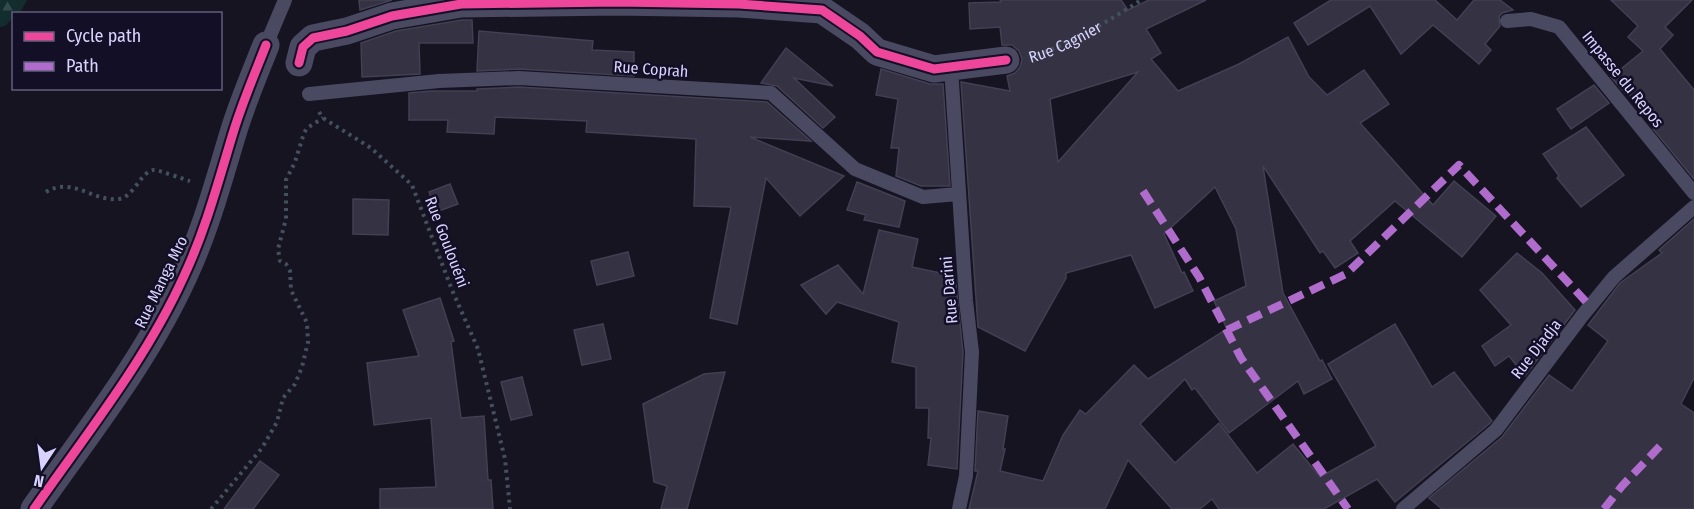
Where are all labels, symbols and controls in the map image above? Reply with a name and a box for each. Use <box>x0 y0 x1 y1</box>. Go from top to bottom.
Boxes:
legend <box>12 12 222 90</box>
street label: Rue Cagnier <box>1026 17 1105 66</box>
text: Cycle path <box>66 25 141 47</box>
street label: Impasse du Repos <box>1578 27 1668 131</box>
text: Path <box>66 55 99 77</box>
street label: Rue Coprah <box>613 57 689 81</box>
street label: Rue Goulouéni <box>421 194 473 290</box>
street label: Rue Manga Mro <box>131 233 191 331</box>
street label: Rue Darini <box>937 255 961 325</box>
street label: Rue Djadja <box>1507 315 1565 383</box>
north arrow <box>12 437 72 497</box>
text: N <box>32 471 46 491</box>

